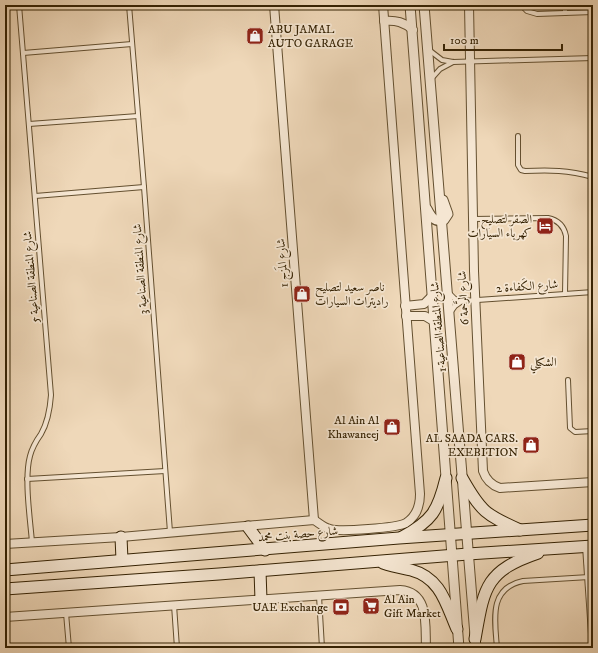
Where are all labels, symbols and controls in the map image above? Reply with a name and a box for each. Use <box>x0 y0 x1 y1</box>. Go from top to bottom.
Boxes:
place label: ABU JAMAL AUTO GARAGE <box>268 22 354 51</box>
shop icon: ABU JAMAL AUTO GARAGE <box>245 26 265 46</box>
scale bar <box>444 26 562 52</box>
text: 100 m <box>450 33 479 48</box>
place label: الصقر لتصليح كهرباء السيارات <box>467 212 532 241</box>
hotel icon: الصقر لتصليح كهرباء السيارات <box>535 216 555 236</box>
street label: شارع المنطقة الصناعية 3 <box>130 223 154 315</box>
street label: شارع المنطقة الصناعية 5 <box>20 230 46 324</box>
street label: شارع المَزج 1 <box>271 237 295 288</box>
street label: شارع الرَّحمة 6 <box>451 270 475 326</box>
street label: شارع الكَفاءة 2 <box>495 275 559 299</box>
place label: ناصر سعيد لتصليح راديترات السيارات <box>315 280 389 309</box>
street label: شارع المنطقة الصناعية 1 <box>427 281 453 373</box>
shop icon: ناصر سعيد لتصليح راديترات السيارات <box>292 284 312 304</box>
shop icon: الشكيلي <box>507 352 527 372</box>
place label: الشكيلي <box>530 355 557 374</box>
place label: Al Ain Al Khawaneej <box>327 413 379 442</box>
shop icon: Al Ain Al Khawaneej <box>382 417 402 437</box>
place label: AL SAADA CARS. EXEBITION <box>426 431 518 460</box>
shop icon: AL SAADA CARS. EXEBITION <box>521 435 541 455</box>
street label: شارع حصة بنت محمد <box>257 524 339 548</box>
place label: Al Ain Gift Market <box>384 592 441 621</box>
supermarket icon: Al Ain Gift Market <box>361 596 381 616</box>
bank icon: UAE Exchange <box>331 597 351 617</box>
place label: UAE Exchange <box>252 600 328 615</box>

